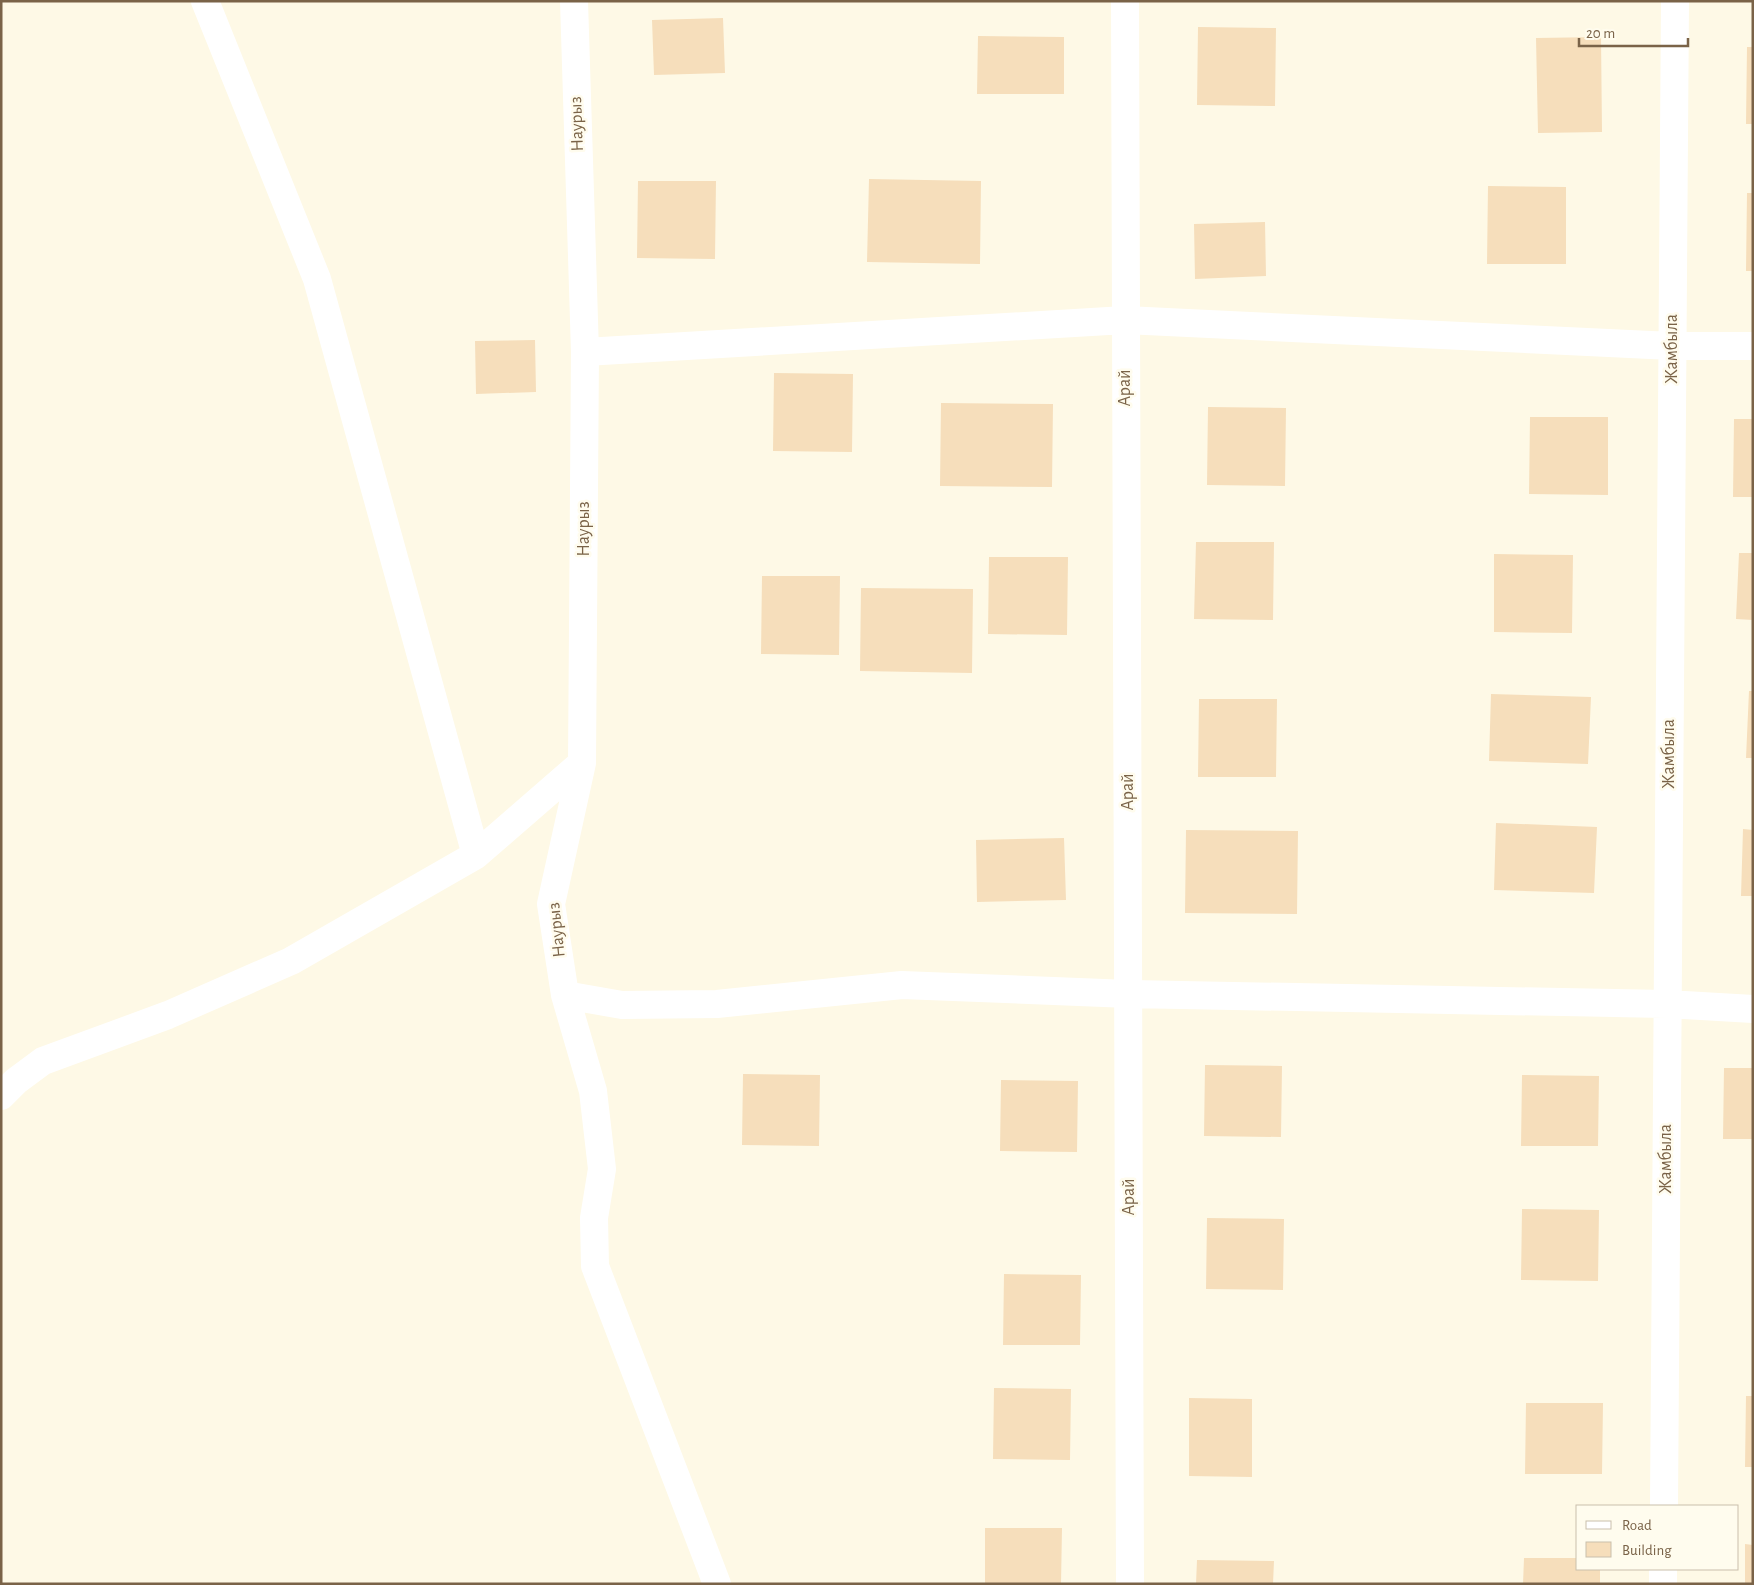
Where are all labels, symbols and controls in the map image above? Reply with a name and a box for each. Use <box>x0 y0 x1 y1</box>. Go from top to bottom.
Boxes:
scale bar <box>1579 15 1688 47</box>
text: 20 m <box>1586 26 1615 41</box>
street label: Наурыз <box>567 96 587 152</box>
street label: Жамбыла <box>1662 314 1681 384</box>
street label: Арай <box>1116 370 1134 406</box>
street label: Наурыз <box>575 501 593 557</box>
street label: Жамбыла <box>1659 719 1678 789</box>
street label: Арай <box>1119 774 1137 810</box>
street label: Наурыз <box>545 902 569 958</box>
street label: Жамбыла <box>1656 1124 1675 1194</box>
street label: Арай <box>1120 1179 1138 1215</box>
legend <box>1576 1505 1739 1570</box>
text: Road <box>1622 1518 1652 1533</box>
text: Building <box>1622 1543 1672 1558</box>

